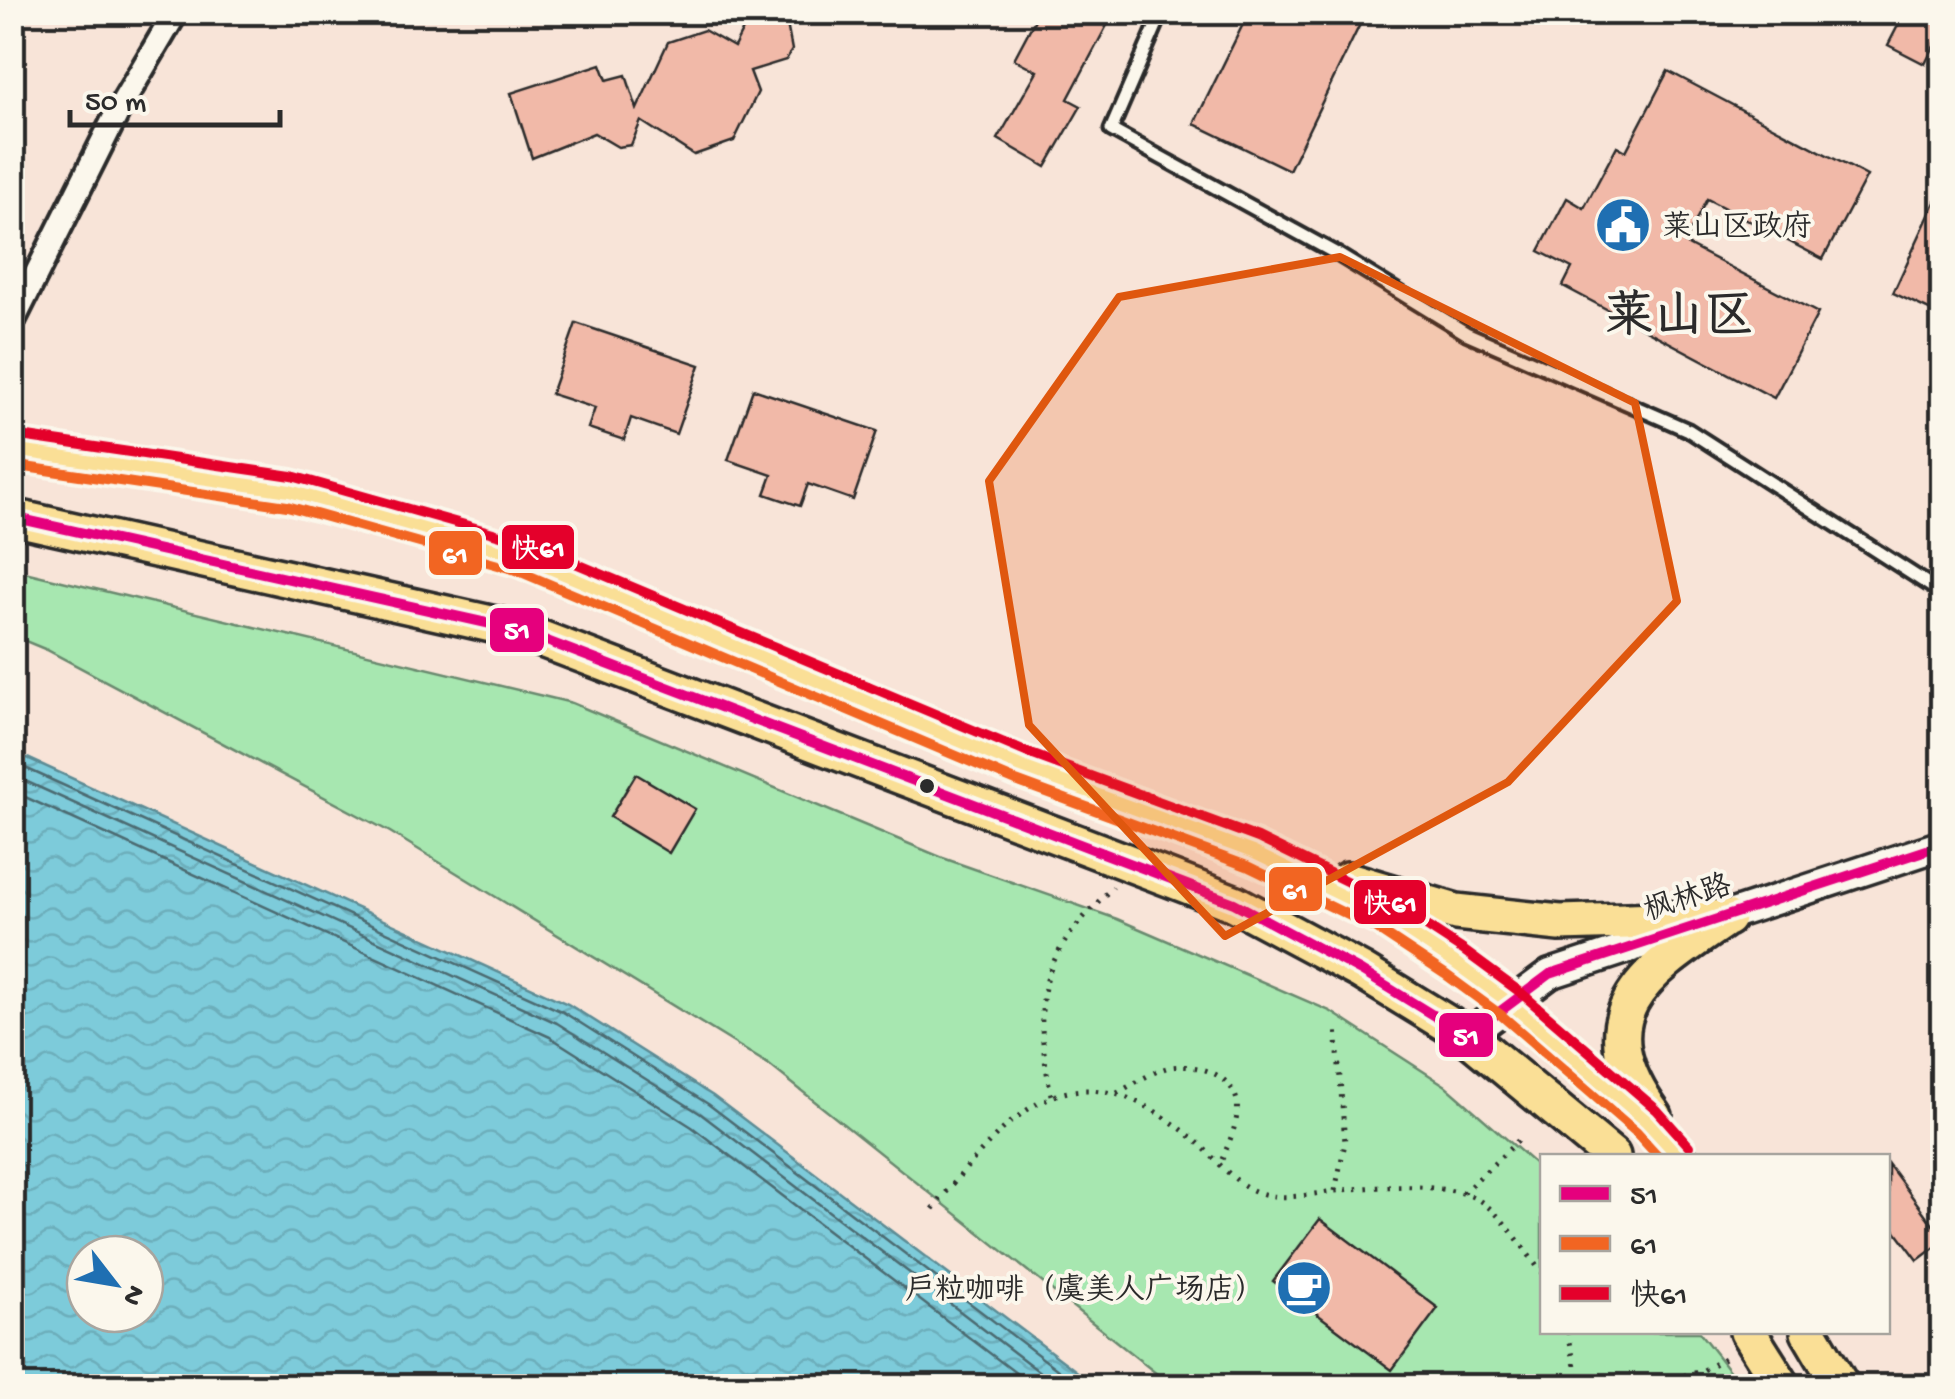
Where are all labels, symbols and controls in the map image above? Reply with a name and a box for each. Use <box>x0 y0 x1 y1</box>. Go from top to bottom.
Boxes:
scale bar <box>70 65 280 127</box>
text: 50 m <box>85 87 146 122</box>
public building icon: 莱山区政府 <box>1593 195 1653 255</box>
place label: 莱山区政府 <box>1662 210 1812 247</box>
district label: 莱山区 <box>1604 289 1754 350</box>
line badge: 快61 <box>500 523 576 571</box>
line badge: 61 <box>427 529 484 577</box>
text: 快61 <box>511 534 565 568</box>
text: 61 <box>442 541 468 574</box>
line badge: 51 <box>488 606 546 654</box>
text: 51 <box>504 617 530 650</box>
unlabelled marker <box>917 776 937 796</box>
line badge: 61 <box>1267 865 1324 913</box>
street label: 枫林路 <box>1640 868 1737 931</box>
text: 61 <box>1282 877 1308 910</box>
line badge: 快61 <box>1352 878 1428 926</box>
text: 快61 <box>1363 889 1417 923</box>
line badge: 51 <box>1437 1011 1495 1059</box>
text: 51 <box>1453 1023 1479 1056</box>
legend <box>1540 1154 1890 1334</box>
text: 51 <box>1630 1181 1658 1216</box>
text: 61 <box>1630 1231 1657 1266</box>
north arrow <box>65 1234 165 1334</box>
cafe icon: 户粒咖啡（虞美人广场店） <box>1274 1258 1334 1318</box>
place label: 户粒咖啡（虞美人广场店） <box>905 1272 1265 1310</box>
text: N <box>114 1278 151 1311</box>
text: 快61 <box>1630 1279 1687 1316</box>

